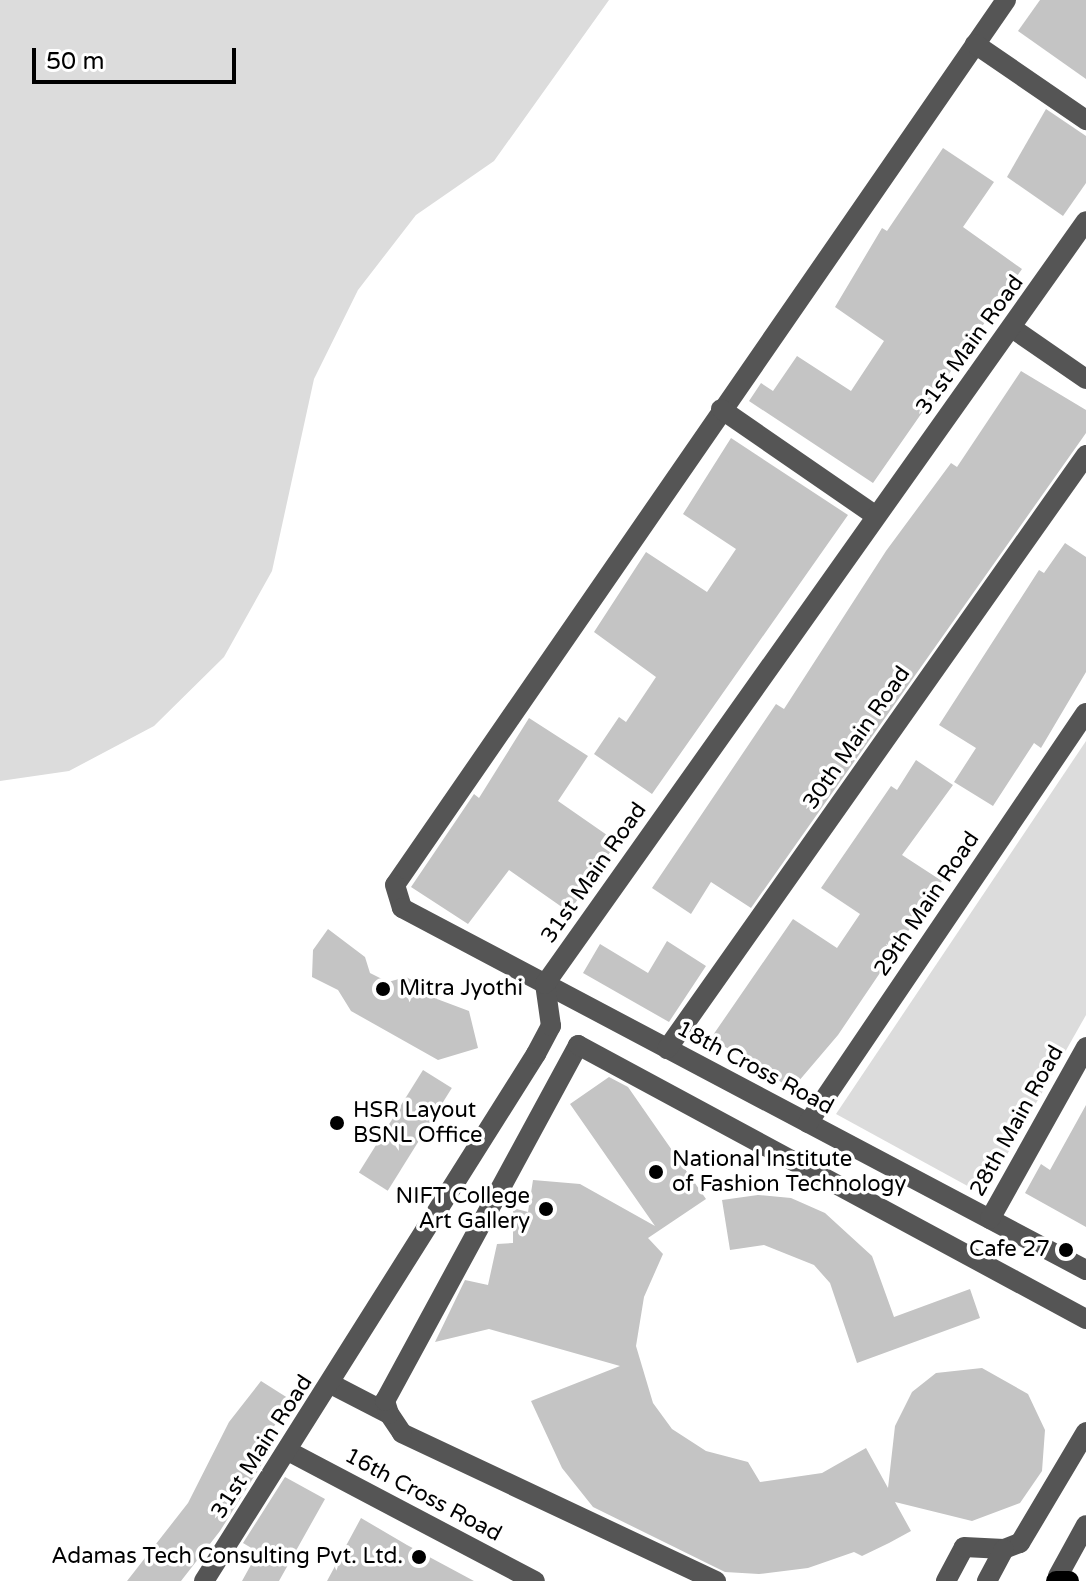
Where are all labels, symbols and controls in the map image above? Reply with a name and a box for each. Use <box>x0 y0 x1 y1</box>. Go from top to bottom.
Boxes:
scale bar <box>36 32 240 82</box>
text: 50 m <box>46 47 104 76</box>
street label: 31st Main Road <box>911 270 1029 420</box>
street label: 30th Main Road <box>798 661 916 815</box>
street label: 31st Main Road <box>536 798 652 948</box>
street label: 29th Main Road <box>869 827 985 981</box>
place label: Mitra Jyothi <box>399 976 523 1002</box>
marker: Mitra Jyothi <box>374 980 392 998</box>
street label: 18th Cross Road <box>672 1016 838 1120</box>
street label: 28th Main Road <box>965 1041 1069 1201</box>
place label: HSR Layout BSNL Office <box>353 1097 482 1148</box>
marker: HSR Layout BSNL Office <box>328 1114 346 1132</box>
place label: National Institute of Fashion Technology <box>672 1146 906 1198</box>
marker: National Institute of Fashion Technology <box>647 1163 665 1181</box>
place label: NIFT College Art Gallery <box>396 1183 530 1234</box>
marker: NIFT College Art Gallery <box>537 1200 555 1218</box>
place label: Cafe 27 <box>969 1237 1050 1263</box>
marker: Cafe 27 <box>1057 1241 1075 1259</box>
street label: 31st Main Road <box>206 1370 318 1524</box>
street label: 16th Cross Road <box>340 1443 506 1547</box>
place label: Adamas Tech Consulting Pvt. Ltd. <box>51 1544 403 1570</box>
marker: Adamas Tech Consulting Pvt. Ltd. <box>410 1548 428 1566</box>

